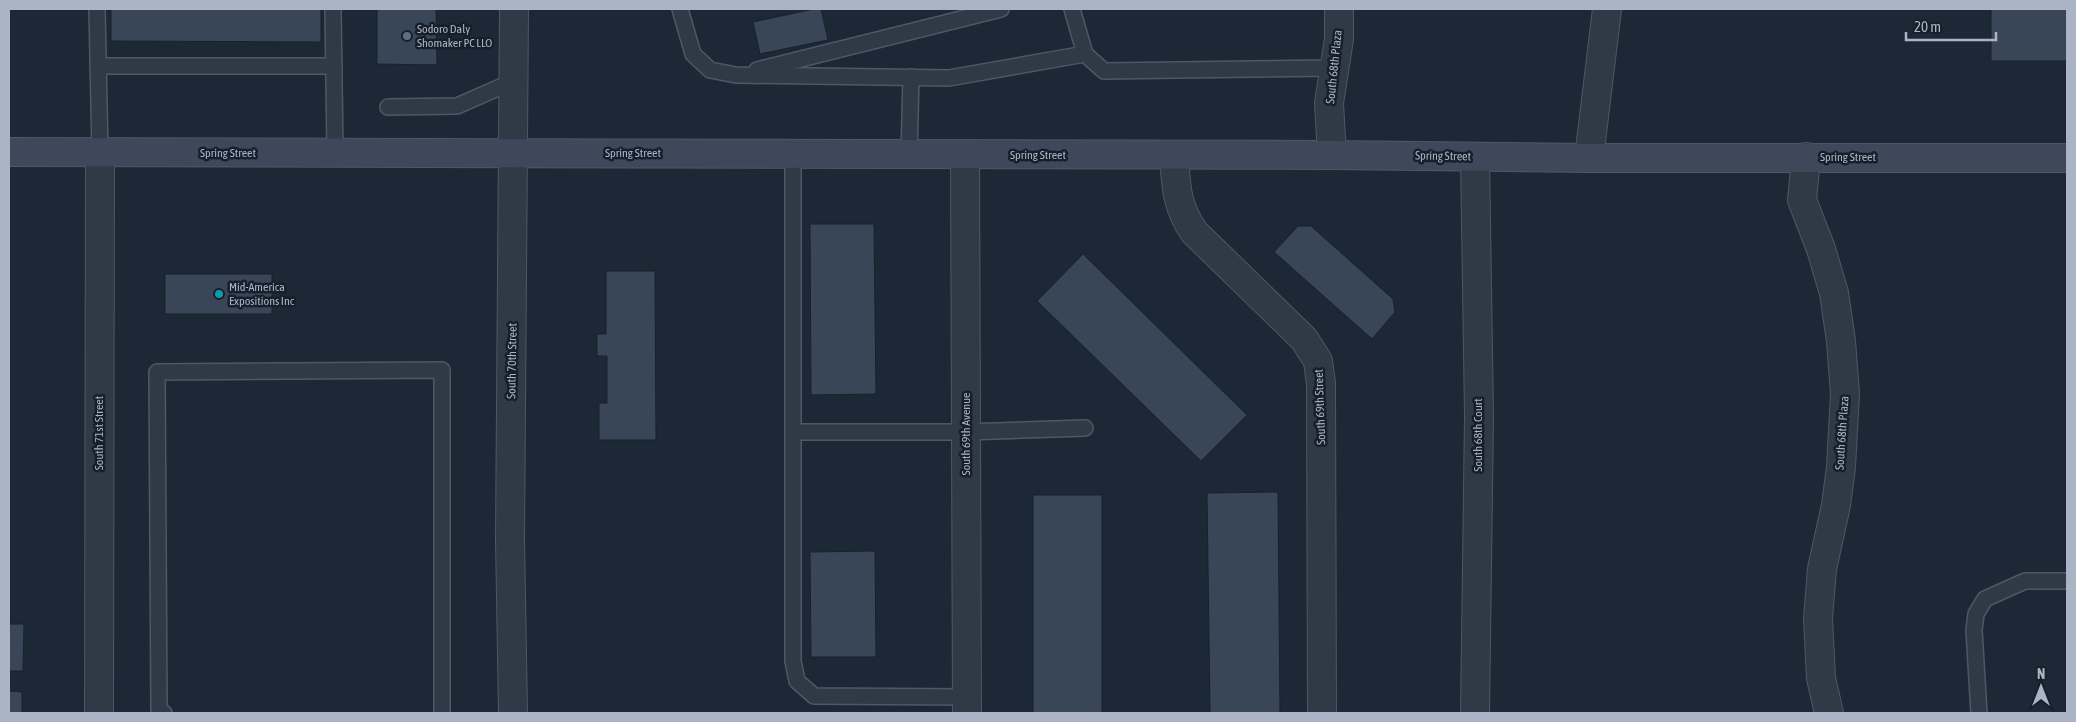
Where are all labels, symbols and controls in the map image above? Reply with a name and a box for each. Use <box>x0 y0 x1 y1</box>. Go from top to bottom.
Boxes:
scale bar <box>1906 10 1996 42</box>
text: 20 m <box>1914 18 1941 35</box>
place label: Sodoro Daly Shomaker PC LLO <box>417 22 492 50</box>
street label: South 68th Plaza <box>1323 29 1345 105</box>
marker: Sodoro Daly Shomaker PC LLO <box>401 30 413 42</box>
street label: Spring Street <box>200 146 257 160</box>
street label: Spring Street <box>605 146 662 160</box>
street label: Spring Street <box>1010 148 1067 162</box>
street label: Spring Street <box>1415 149 1472 163</box>
street label: Spring Street <box>1820 150 1877 164</box>
place label: Mid-America Expositions Inc <box>229 280 295 308</box>
marker: Mid-America Expositions Inc <box>213 288 225 300</box>
street label: South 70th Street <box>504 322 520 399</box>
street label: South 69th Street <box>1312 368 1328 445</box>
street label: South 69th Avenue <box>959 393 973 475</box>
street label: South 71st Street <box>92 395 106 470</box>
street label: South 68th Plaza <box>1832 396 1852 470</box>
street label: South 68th Court <box>1471 398 1485 472</box>
north arrow <box>2016 662 2066 712</box>
text: N <box>2037 666 2045 682</box>

